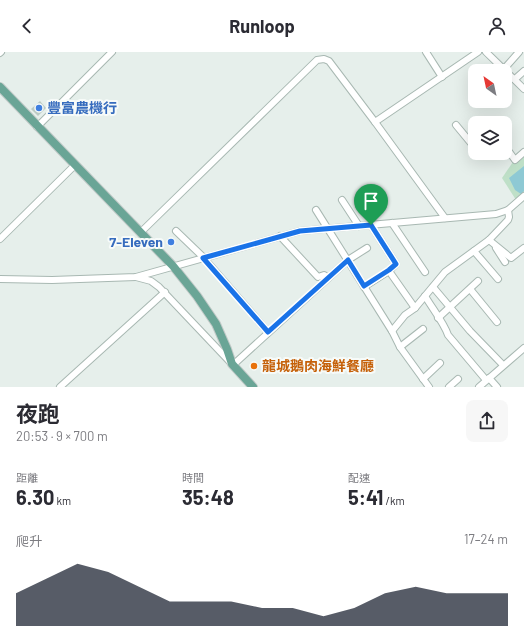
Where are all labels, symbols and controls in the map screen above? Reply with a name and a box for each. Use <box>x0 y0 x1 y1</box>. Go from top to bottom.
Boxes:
icon: back <box>16 15 38 37</box>
text: Runloop <box>229 15 295 37</box>
icon: person <box>486 15 508 37</box>
north arrow <box>468 64 512 108</box>
map controls <box>468 64 512 160</box>
place label: 豐富農機行 <box>47 99 117 116</box>
marker: 豐富農機行 <box>34 103 44 113</box>
button: layers <box>468 116 512 160</box>
pin <box>354 184 388 225</box>
icon: arrive <box>360 190 382 212</box>
place label: 7-Eleven <box>109 233 163 250</box>
marker: 7-Eleven <box>166 237 176 247</box>
place label: 龍城鵝肉海鮮餐廳 <box>262 357 374 374</box>
marker: 龍城鵝肉海鮮餐廳 <box>249 361 259 371</box>
text: 夜跑 <box>16 400 60 426</box>
button: share <box>466 400 508 442</box>
text: 20:53 · 9 × 700 m <box>16 428 108 444</box>
text: 距離 <box>16 471 38 484</box>
text: 時間 <box>182 471 204 484</box>
text: 配速 <box>348 471 370 484</box>
text: 6.30 <box>16 485 54 509</box>
text: 35:48 <box>182 485 234 509</box>
text: 5:41 <box>348 485 383 509</box>
text: km <box>54 494 71 507</box>
text: /km <box>383 494 405 507</box>
text: 17–24 m <box>464 531 508 547</box>
text: 爬升 <box>16 533 42 549</box>

